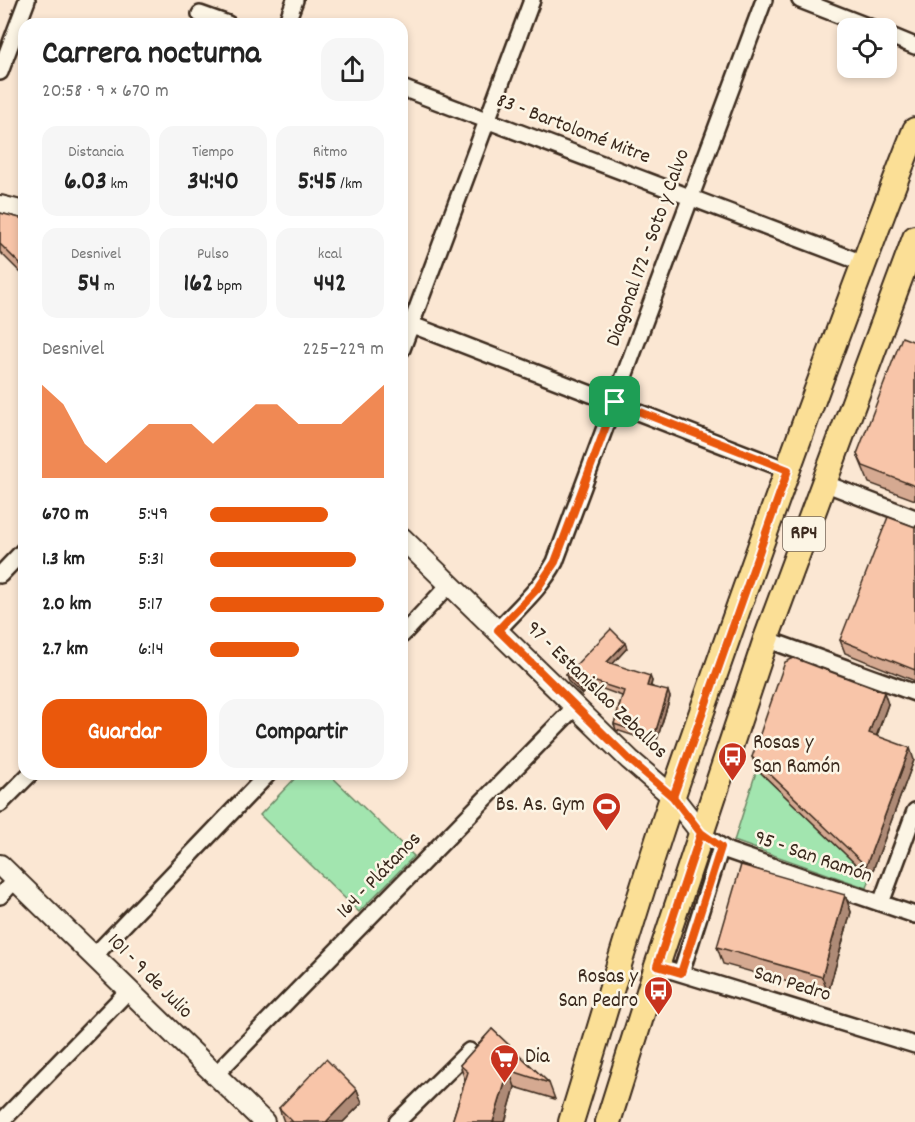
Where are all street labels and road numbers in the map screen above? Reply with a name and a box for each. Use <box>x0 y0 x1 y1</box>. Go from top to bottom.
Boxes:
street label: 83 - Bartolomé Mitre <box>492 87 654 173</box>
street label: Diagonal 172 - Soto y Calvo <box>599 145 699 351</box>
road number: RP4 <box>783 517 825 551</box>
street label: 97 - Estanislao Zeballos <box>518 615 674 767</box>
street label: 95 - San Ramón <box>750 824 876 892</box>
street label: 164 - Plátanos <box>331 826 429 926</box>
street label: 101 - 9 de Julio <box>99 927 199 1027</box>
street label: San Pedro <box>750 959 834 1011</box>

